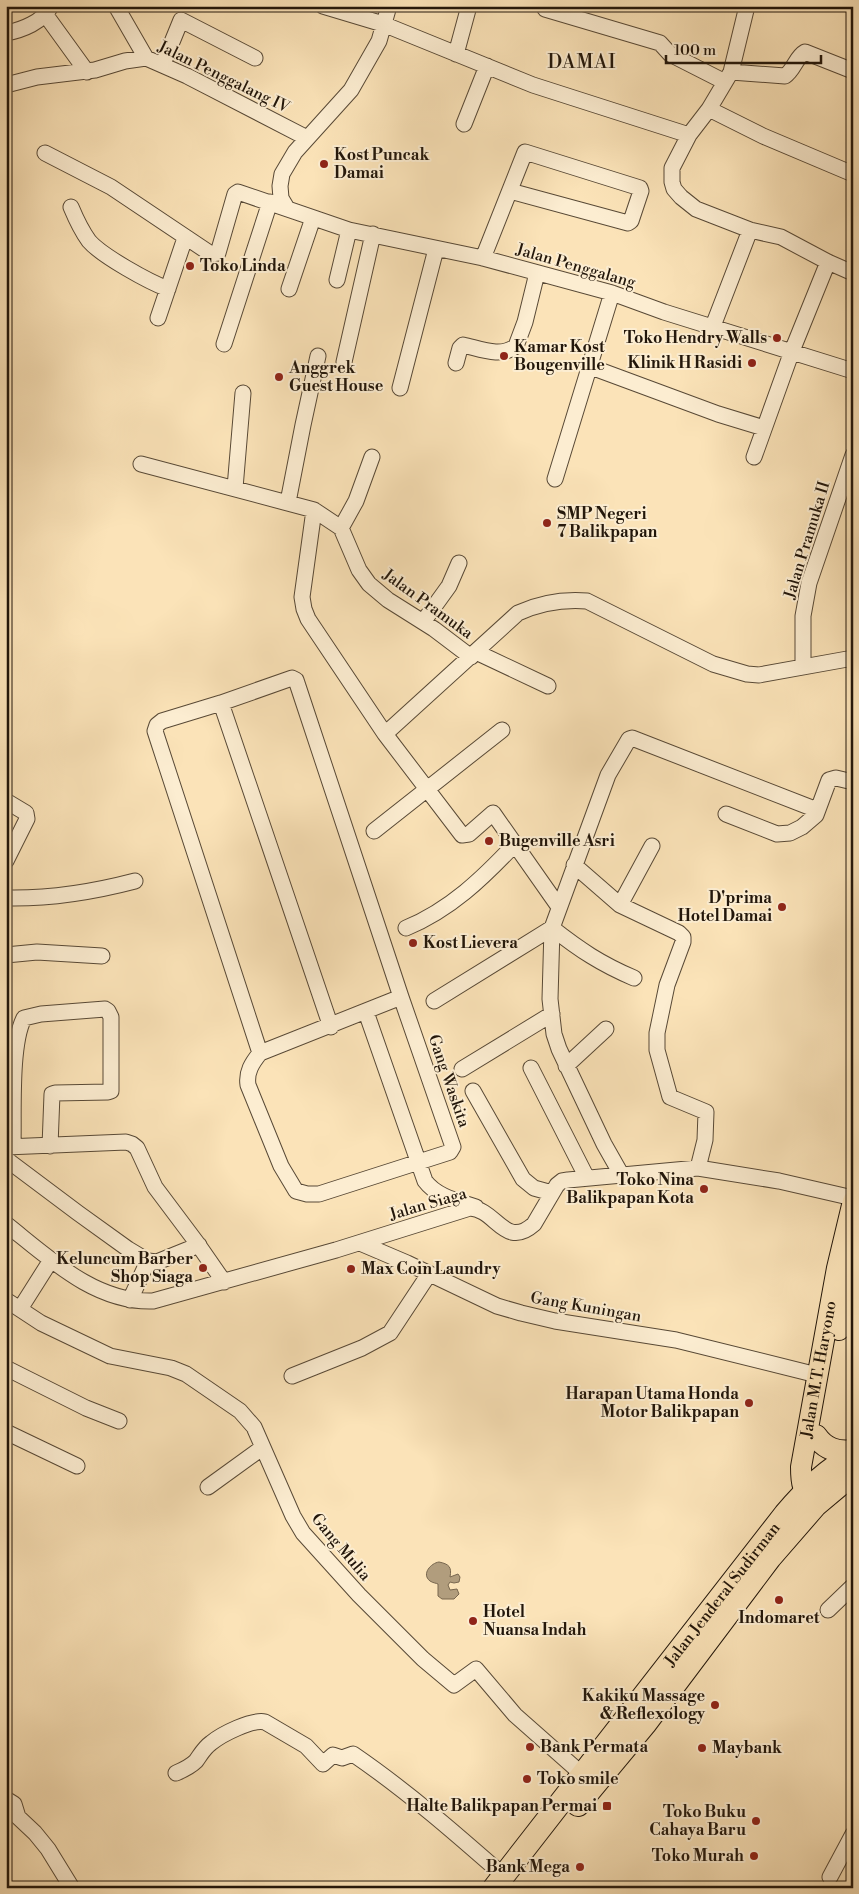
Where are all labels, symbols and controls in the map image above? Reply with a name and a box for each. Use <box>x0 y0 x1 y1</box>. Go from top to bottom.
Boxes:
scale bar <box>666 32 822 64</box>
street label: Jalan Penggalang IV <box>154 36 294 118</box>
text: 100 m <box>674 41 716 60</box>
district label: DAMAI <box>548 50 616 74</box>
place label: Kost Puncak Damai <box>334 145 430 183</box>
marker: Kost Puncak Damai <box>318 158 330 170</box>
street label: Jalan Penggalang <box>513 239 639 293</box>
place label: Toko Linda <box>200 256 286 276</box>
marker: Toko Linda <box>184 260 196 272</box>
place label: Toko Hendry Walls <box>624 328 767 348</box>
marker: Toko Hendry Walls <box>771 332 783 344</box>
place label: Kamar Kost Bougenville <box>514 337 605 375</box>
marker: Kamar Kost Bougenville <box>498 350 510 362</box>
place label: Klinik H Rasidi <box>628 353 742 373</box>
marker: Klinik H Rasidi <box>746 357 758 369</box>
place label: Anggrek Guest House <box>288 358 384 396</box>
marker: Anggrek Guest House <box>273 371 285 383</box>
street label: Jalan Pramuka II <box>779 479 834 602</box>
place label: SMP Negeri 7 Balikpapan <box>557 504 658 542</box>
marker: SMP Negeri 7 Balikpapan <box>541 517 553 529</box>
street label: Jalan Pramuka <box>378 564 478 644</box>
place label: Bugenville Asri <box>499 831 615 851</box>
marker: Bugenville Asri <box>483 835 495 847</box>
place label: D'prima Hotel Damai <box>678 888 772 926</box>
marker: D'prima Hotel Damai <box>776 901 788 913</box>
place label: Kost Lievera <box>423 933 518 953</box>
marker: Kost Lievera <box>407 937 419 949</box>
street label: Gang Waskita <box>424 1032 475 1131</box>
place label: Toko Nina Balikpapan Kota <box>566 1170 694 1208</box>
street label: Jalan Siaga <box>386 1183 470 1225</box>
marker: Toko Nina Balikpapan Kota <box>698 1183 710 1195</box>
place label: Keluncum Barber Shop Siaga <box>56 1249 193 1287</box>
place label: Max Coin Laundry <box>361 1259 501 1279</box>
marker: Keluncum Barber Shop Siaga <box>197 1262 209 1274</box>
marker: Max Coin Laundry <box>345 1263 357 1275</box>
street label: Gang Kuningan <box>529 1287 643 1327</box>
street label: Jalan M.T. Haryono <box>796 1299 841 1441</box>
place label: Harapan Utama Honda Motor Balikpapan <box>565 1384 739 1422</box>
marker: Harapan Utama Honda Motor Balikpapan <box>743 1397 755 1409</box>
street label: Gang Mulia <box>307 1509 376 1586</box>
street label: Jalan Jenderal Sudirman <box>660 1518 785 1671</box>
marker: Indomaret <box>773 1594 785 1606</box>
place label: Hotel Nuansa Indah <box>483 1602 587 1640</box>
place label: Indomaret <box>739 1608 820 1628</box>
marker: Hotel Nuansa Indah <box>467 1615 479 1627</box>
place label: Kakiku Massage & Reflexology <box>582 1686 706 1724</box>
marker: Kakiku Massage & Reflexology <box>709 1699 721 1711</box>
place label: Bank Permata <box>540 1737 648 1757</box>
place label: Maybank <box>712 1738 783 1758</box>
marker: Bank Permata <box>524 1741 536 1753</box>
marker: Maybank <box>696 1742 708 1754</box>
place label: Toko smile <box>537 1769 619 1789</box>
marker: Toko smile <box>521 1773 533 1785</box>
place label: Halte Balikpapan Permai <box>407 1796 597 1816</box>
marker: Halte Balikpapan Permai <box>601 1800 613 1812</box>
place label: Toko Buku Cahaya Baru <box>649 1802 746 1840</box>
marker: Toko Buku Cahaya Baru <box>750 1815 762 1827</box>
place label: Toko Murah <box>652 1846 744 1866</box>
marker: Toko Murah <box>748 1850 760 1862</box>
place label: Bank Mega <box>486 1857 570 1877</box>
marker: Bank Mega <box>574 1861 586 1873</box>

